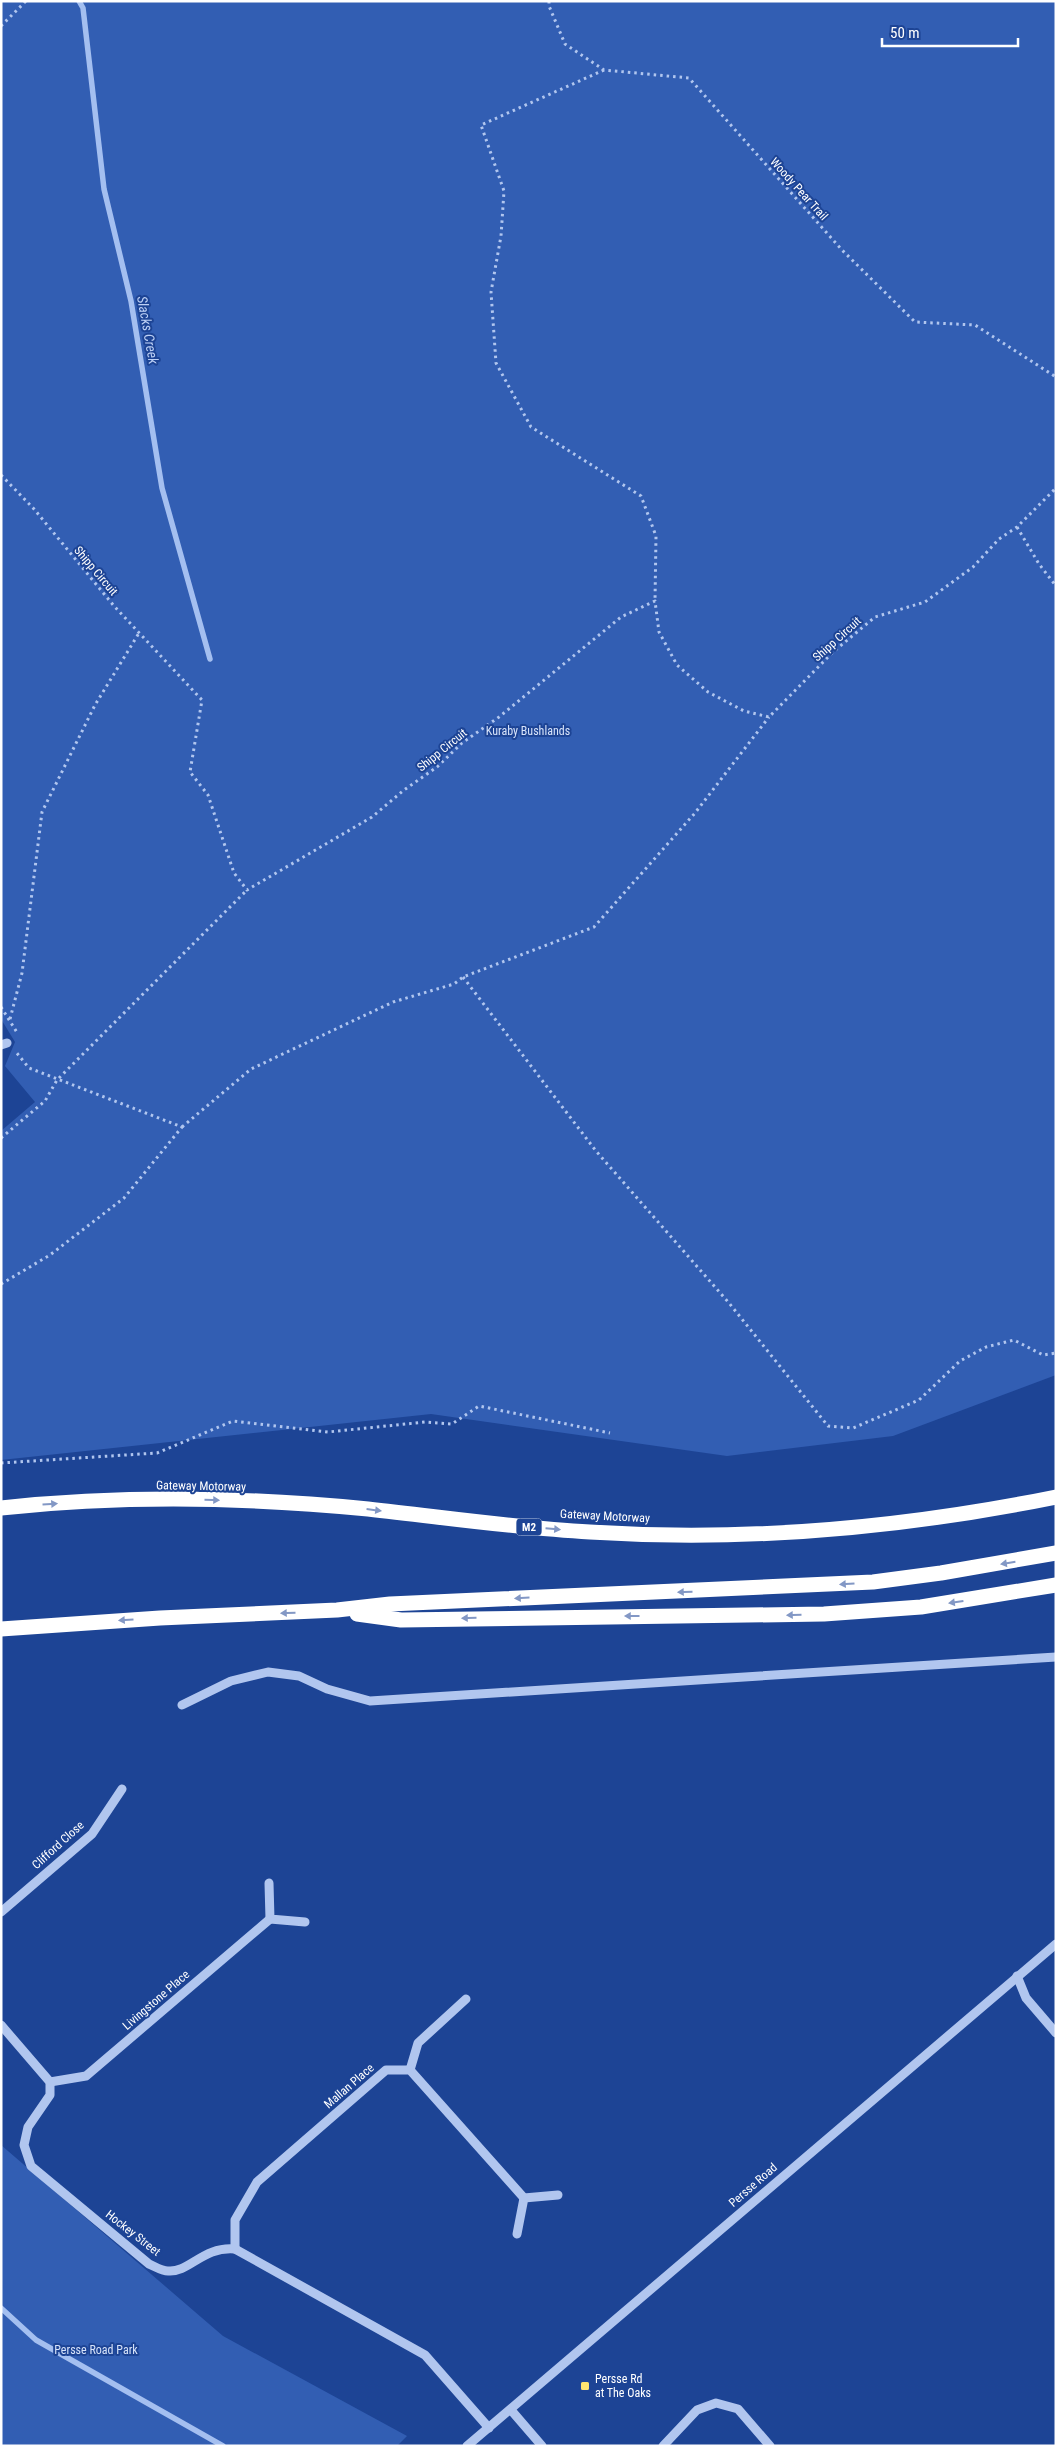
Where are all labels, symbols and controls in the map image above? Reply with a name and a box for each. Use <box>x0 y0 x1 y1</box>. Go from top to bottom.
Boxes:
scale bar <box>882 15 1018 47</box>
text: 50 m <box>890 24 920 42</box>
street label: Woody Pear Trail <box>767 155 831 223</box>
water label: Slacks Creek <box>134 295 162 366</box>
street label: Shipp Circuit <box>71 543 121 599</box>
street label: Shipp Circuit <box>810 613 864 664</box>
park label: Kuraby Bushlands <box>486 724 570 738</box>
street label: Shipp Circuit <box>414 725 470 774</box>
street label: Gateway Motorway <box>156 1478 246 1494</box>
one-way arrow <box>204 1496 220 1504</box>
one-way arrow <box>42 1500 58 1508</box>
one-way arrow <box>367 1506 383 1514</box>
street label: Gateway Motorway <box>560 1507 650 1525</box>
road number: M2 <box>516 1518 542 1535</box>
one-way arrow <box>546 1525 562 1533</box>
one-way arrow <box>1000 1559 1016 1567</box>
one-way arrow <box>839 1580 855 1588</box>
one-way arrow <box>676 1588 692 1596</box>
one-way arrow <box>514 1594 530 1602</box>
one-way arrow <box>948 1598 964 1606</box>
one-way arrow <box>280 1609 296 1617</box>
one-way arrow <box>786 1611 802 1619</box>
one-way arrow <box>623 1612 639 1620</box>
one-way arrow <box>461 1614 477 1622</box>
one-way arrow <box>117 1617 133 1625</box>
street label: Clifford Close <box>29 1818 87 1872</box>
street label: Livingstone Place <box>120 1967 192 2033</box>
street label: Mallan Place <box>321 2060 377 2111</box>
street label: Persse Road <box>726 2160 780 2210</box>
street label: Hockey Street <box>103 2207 164 2259</box>
park label: Persse Road Park <box>54 2343 138 2357</box>
place label: Persse Rd at The Oaks <box>595 2372 651 2400</box>
marker: Persse Rd at The Oaks <box>579 2380 591 2392</box>

